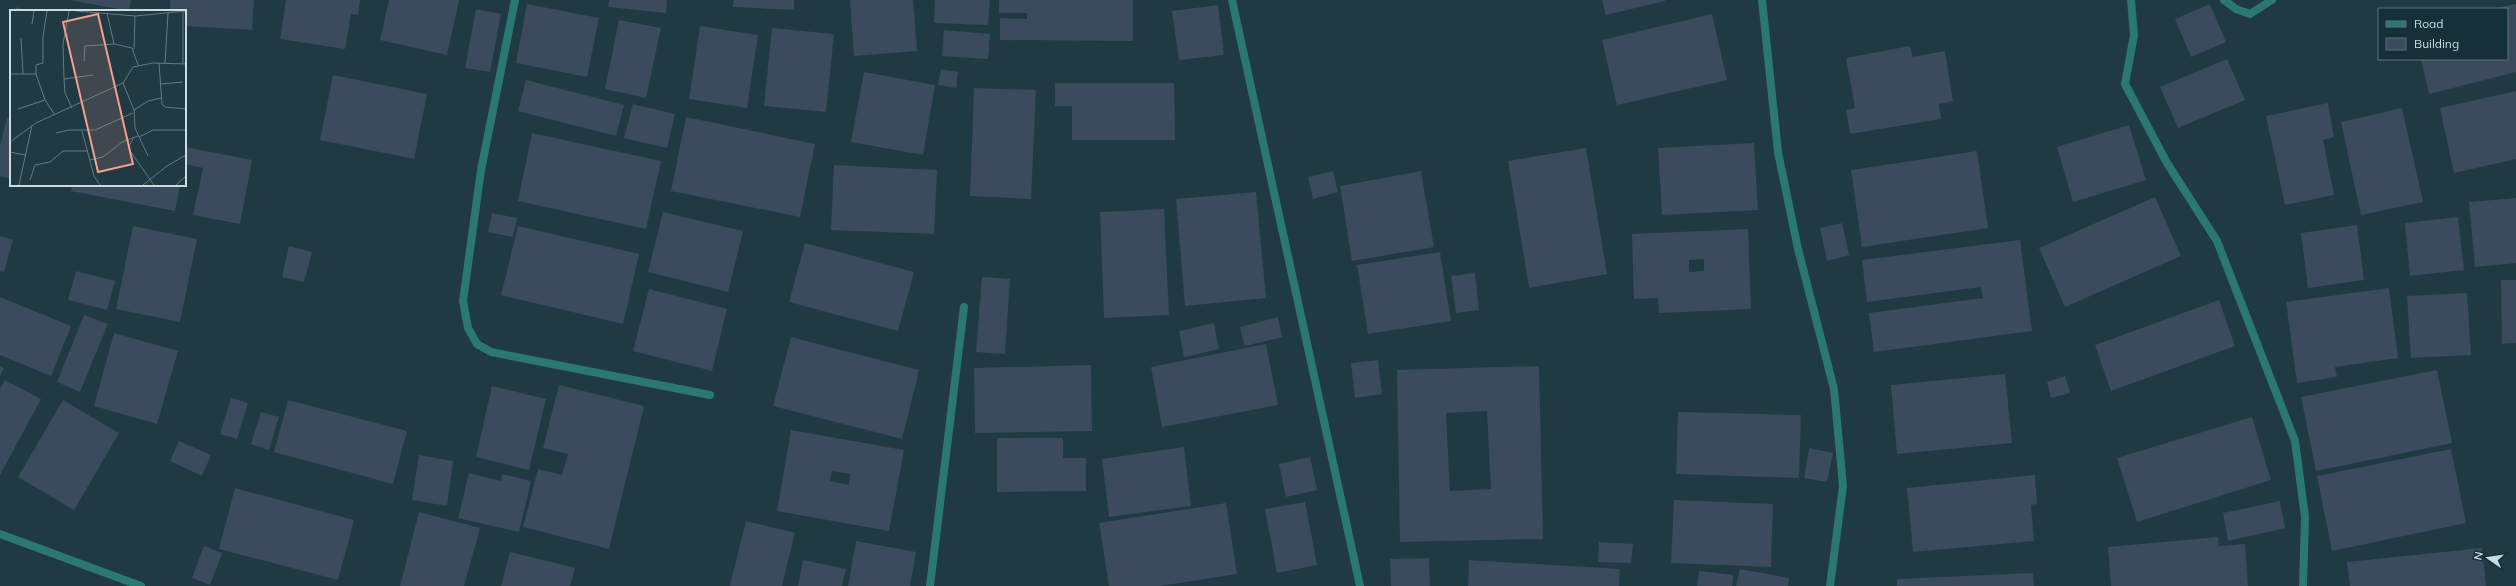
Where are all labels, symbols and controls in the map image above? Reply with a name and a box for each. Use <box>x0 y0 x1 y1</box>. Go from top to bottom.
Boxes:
legend <box>2378 8 2508 60</box>
inset map <box>10 10 186 186</box>
text: Road <box>2414 16 2443 31</box>
text: Building <box>2414 36 2459 51</box>
north arrow <box>2468 538 2508 578</box>
text: N <box>2471 550 2486 561</box>

